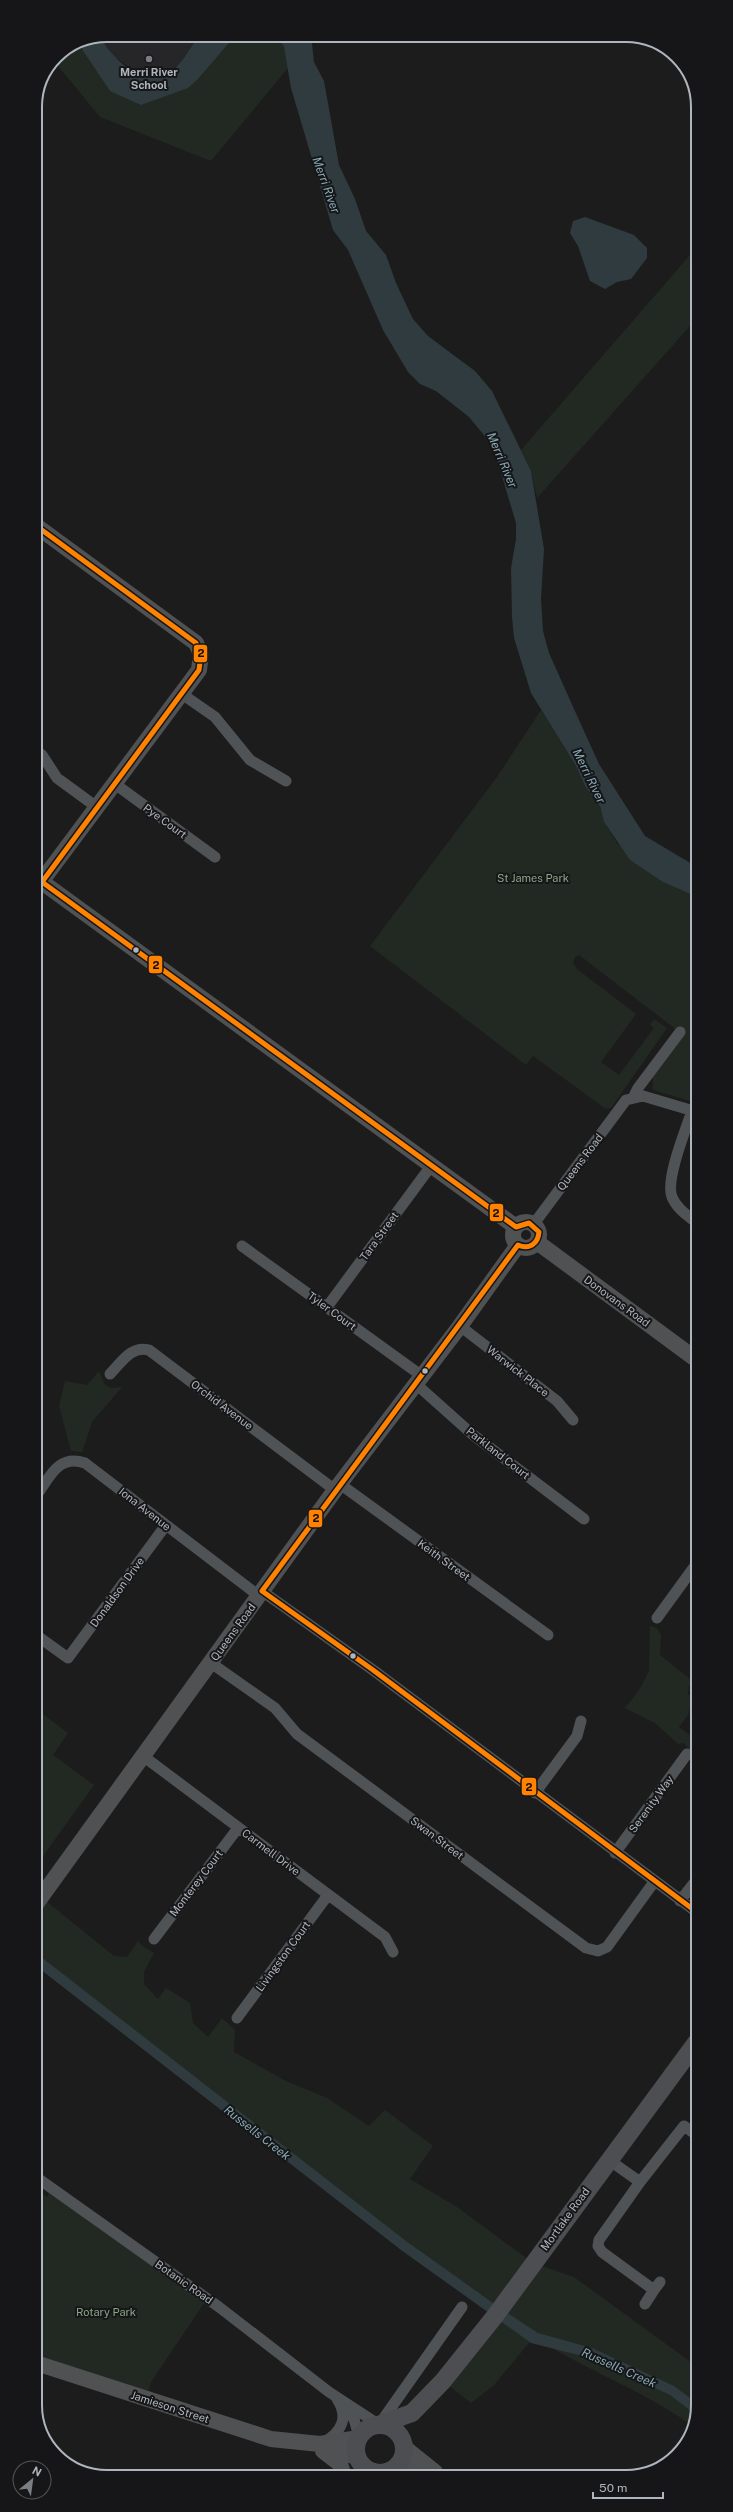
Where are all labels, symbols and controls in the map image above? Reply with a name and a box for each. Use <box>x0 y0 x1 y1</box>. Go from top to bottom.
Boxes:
marker: Merri River School <box>144 54 154 64</box>
place label: Merri River School <box>120 66 178 91</box>
water label: Merri River <box>309 155 343 216</box>
water label: Merri River <box>484 430 520 490</box>
line badge: 2 <box>193 644 208 663</box>
text: 2 <box>198 647 205 659</box>
water label: Merri River <box>570 746 608 806</box>
street label: Pye Court <box>141 801 189 841</box>
park label: St James Park <box>497 872 569 884</box>
unlabelled marker <box>131 945 141 955</box>
line badge: 2 <box>148 955 163 974</box>
text: 2 <box>153 959 160 971</box>
street label: Queens Road <box>555 1131 605 1193</box>
line badge: 2 <box>489 1203 504 1222</box>
text: 2 <box>493 1207 500 1219</box>
street label: Tara Street <box>357 1209 401 1263</box>
street label: Donovans Road <box>582 1273 652 1329</box>
street label: Tyler Court <box>305 1289 359 1333</box>
street label: Warwick Place <box>485 1343 551 1399</box>
unlabelled marker <box>420 1366 430 1376</box>
street label: Orchid Avenue <box>189 1378 255 1432</box>
street label: Parkland Court <box>464 1425 532 1481</box>
street label: Iona Avenue <box>117 1485 173 1533</box>
line badge: 2 <box>308 1509 323 1528</box>
text: 2 <box>313 1512 320 1524</box>
street label: Keith Street <box>416 1537 472 1583</box>
street label: Donaldson Drive <box>88 1555 146 1629</box>
street label: Queens Road <box>208 1601 258 1663</box>
unlabelled marker <box>348 1651 358 1661</box>
street label: Serenity Way <box>626 1773 676 1835</box>
line badge: 2 <box>521 1777 537 1796</box>
text: 2 <box>526 1781 533 1793</box>
street label: Swan Street <box>408 1814 466 1862</box>
street label: Carmell Drive <box>240 1826 302 1878</box>
street label: Monterey Court <box>167 1847 225 1919</box>
street label: Livingston Court <box>253 1919 313 1993</box>
water label: Russells Creek <box>221 2103 293 2163</box>
street label: Mortlake Road <box>538 2185 592 2253</box>
street label: Botanic Road <box>153 2258 215 2306</box>
park label: Rotary Park <box>76 2306 136 2318</box>
water label: Russells Creek <box>580 2345 659 2391</box>
street label: Jamieson Street <box>129 2389 211 2425</box>
north arrow <box>12 2460 52 2500</box>
text: N <box>30 2464 44 2479</box>
scale bar <box>593 2474 663 2500</box>
text: 50 m <box>599 2481 627 2495</box>

